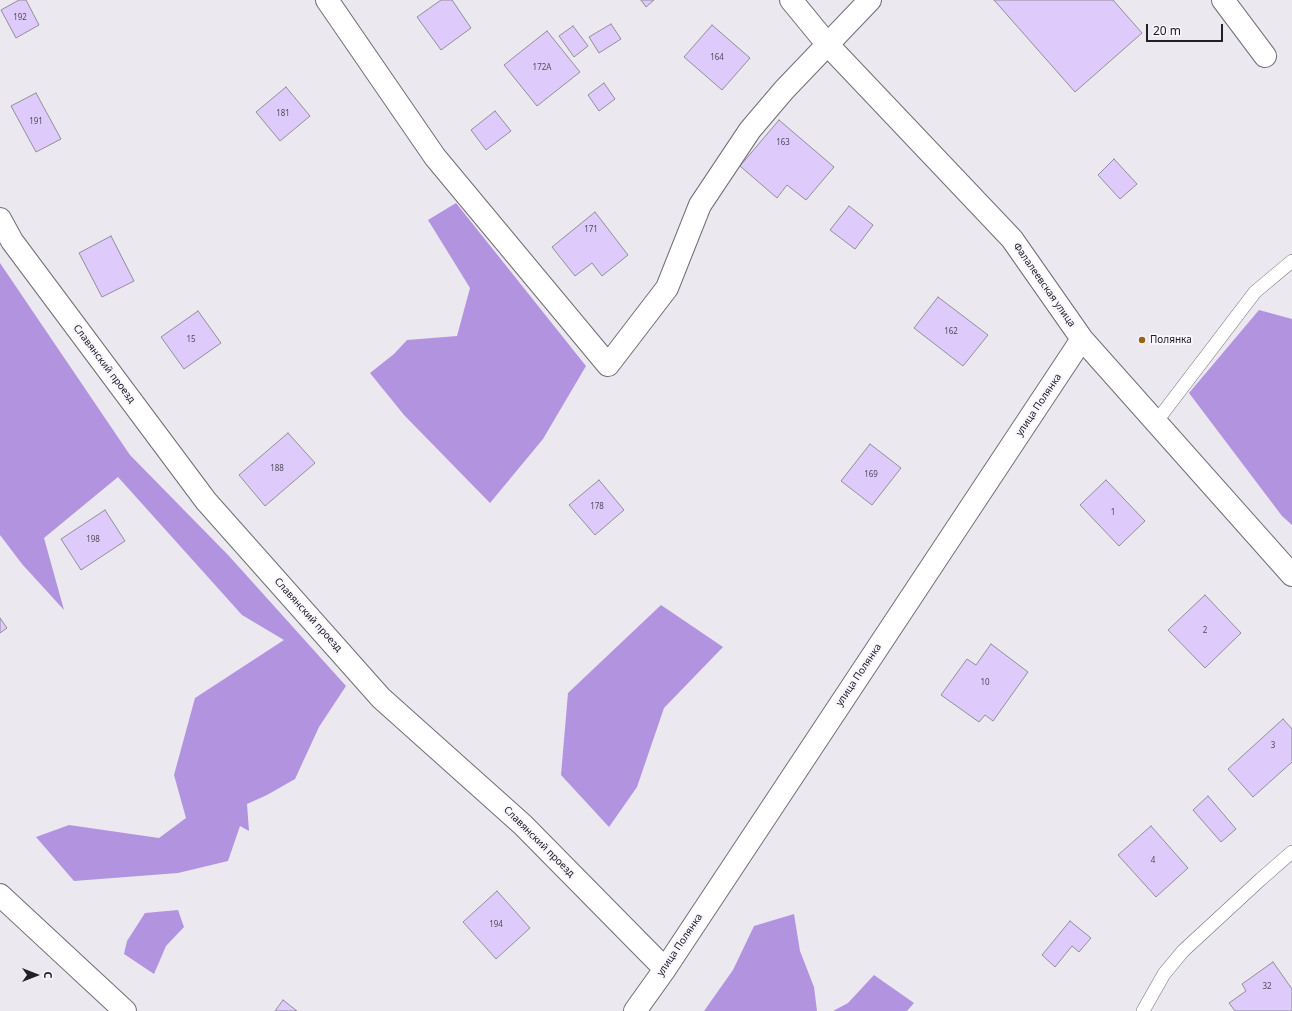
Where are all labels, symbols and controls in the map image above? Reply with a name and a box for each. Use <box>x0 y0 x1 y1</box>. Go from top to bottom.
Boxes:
house number: 192 <box>13 13 27 23</box>
scale bar <box>1148 16 1225 42</box>
text: 20 m <box>1153 22 1181 39</box>
house number: 164 <box>710 53 724 63</box>
house number: 172А <box>533 63 551 73</box>
house number: 181 <box>276 109 290 119</box>
house number: 191 <box>29 117 43 127</box>
house number: 163 <box>776 138 790 148</box>
house number: 171 <box>584 225 598 235</box>
street label: Фалалеевская улица <box>1010 241 1078 329</box>
street label: Славянский проезд <box>71 322 137 406</box>
house number: 162 <box>944 327 958 337</box>
place label: Полянка <box>1150 334 1192 346</box>
house number: 15 <box>186 335 196 345</box>
marker: Полянка <box>1137 335 1147 345</box>
street label: улица Полянка <box>1014 372 1064 438</box>
house number: 188 <box>270 464 284 474</box>
house number: 169 <box>864 470 878 480</box>
house number: 178 <box>590 502 604 512</box>
house number: 1 <box>1111 508 1115 518</box>
house number: 198 <box>86 535 100 545</box>
street label: Славянский проезд <box>272 576 344 654</box>
house number: 2 <box>1203 626 1207 636</box>
street label: улица Полянка <box>834 642 884 708</box>
house number: 10 <box>980 678 990 688</box>
house number: 3 <box>1271 741 1275 751</box>
street label: Славянский проезд <box>501 804 577 880</box>
house number: 4 <box>1151 856 1155 866</box>
street label: улица Полянка <box>655 912 705 978</box>
house number: 194 <box>489 920 503 930</box>
north arrow <box>16 955 56 995</box>
text: С <box>41 971 56 979</box>
house number: 32 <box>1262 982 1272 992</box>

